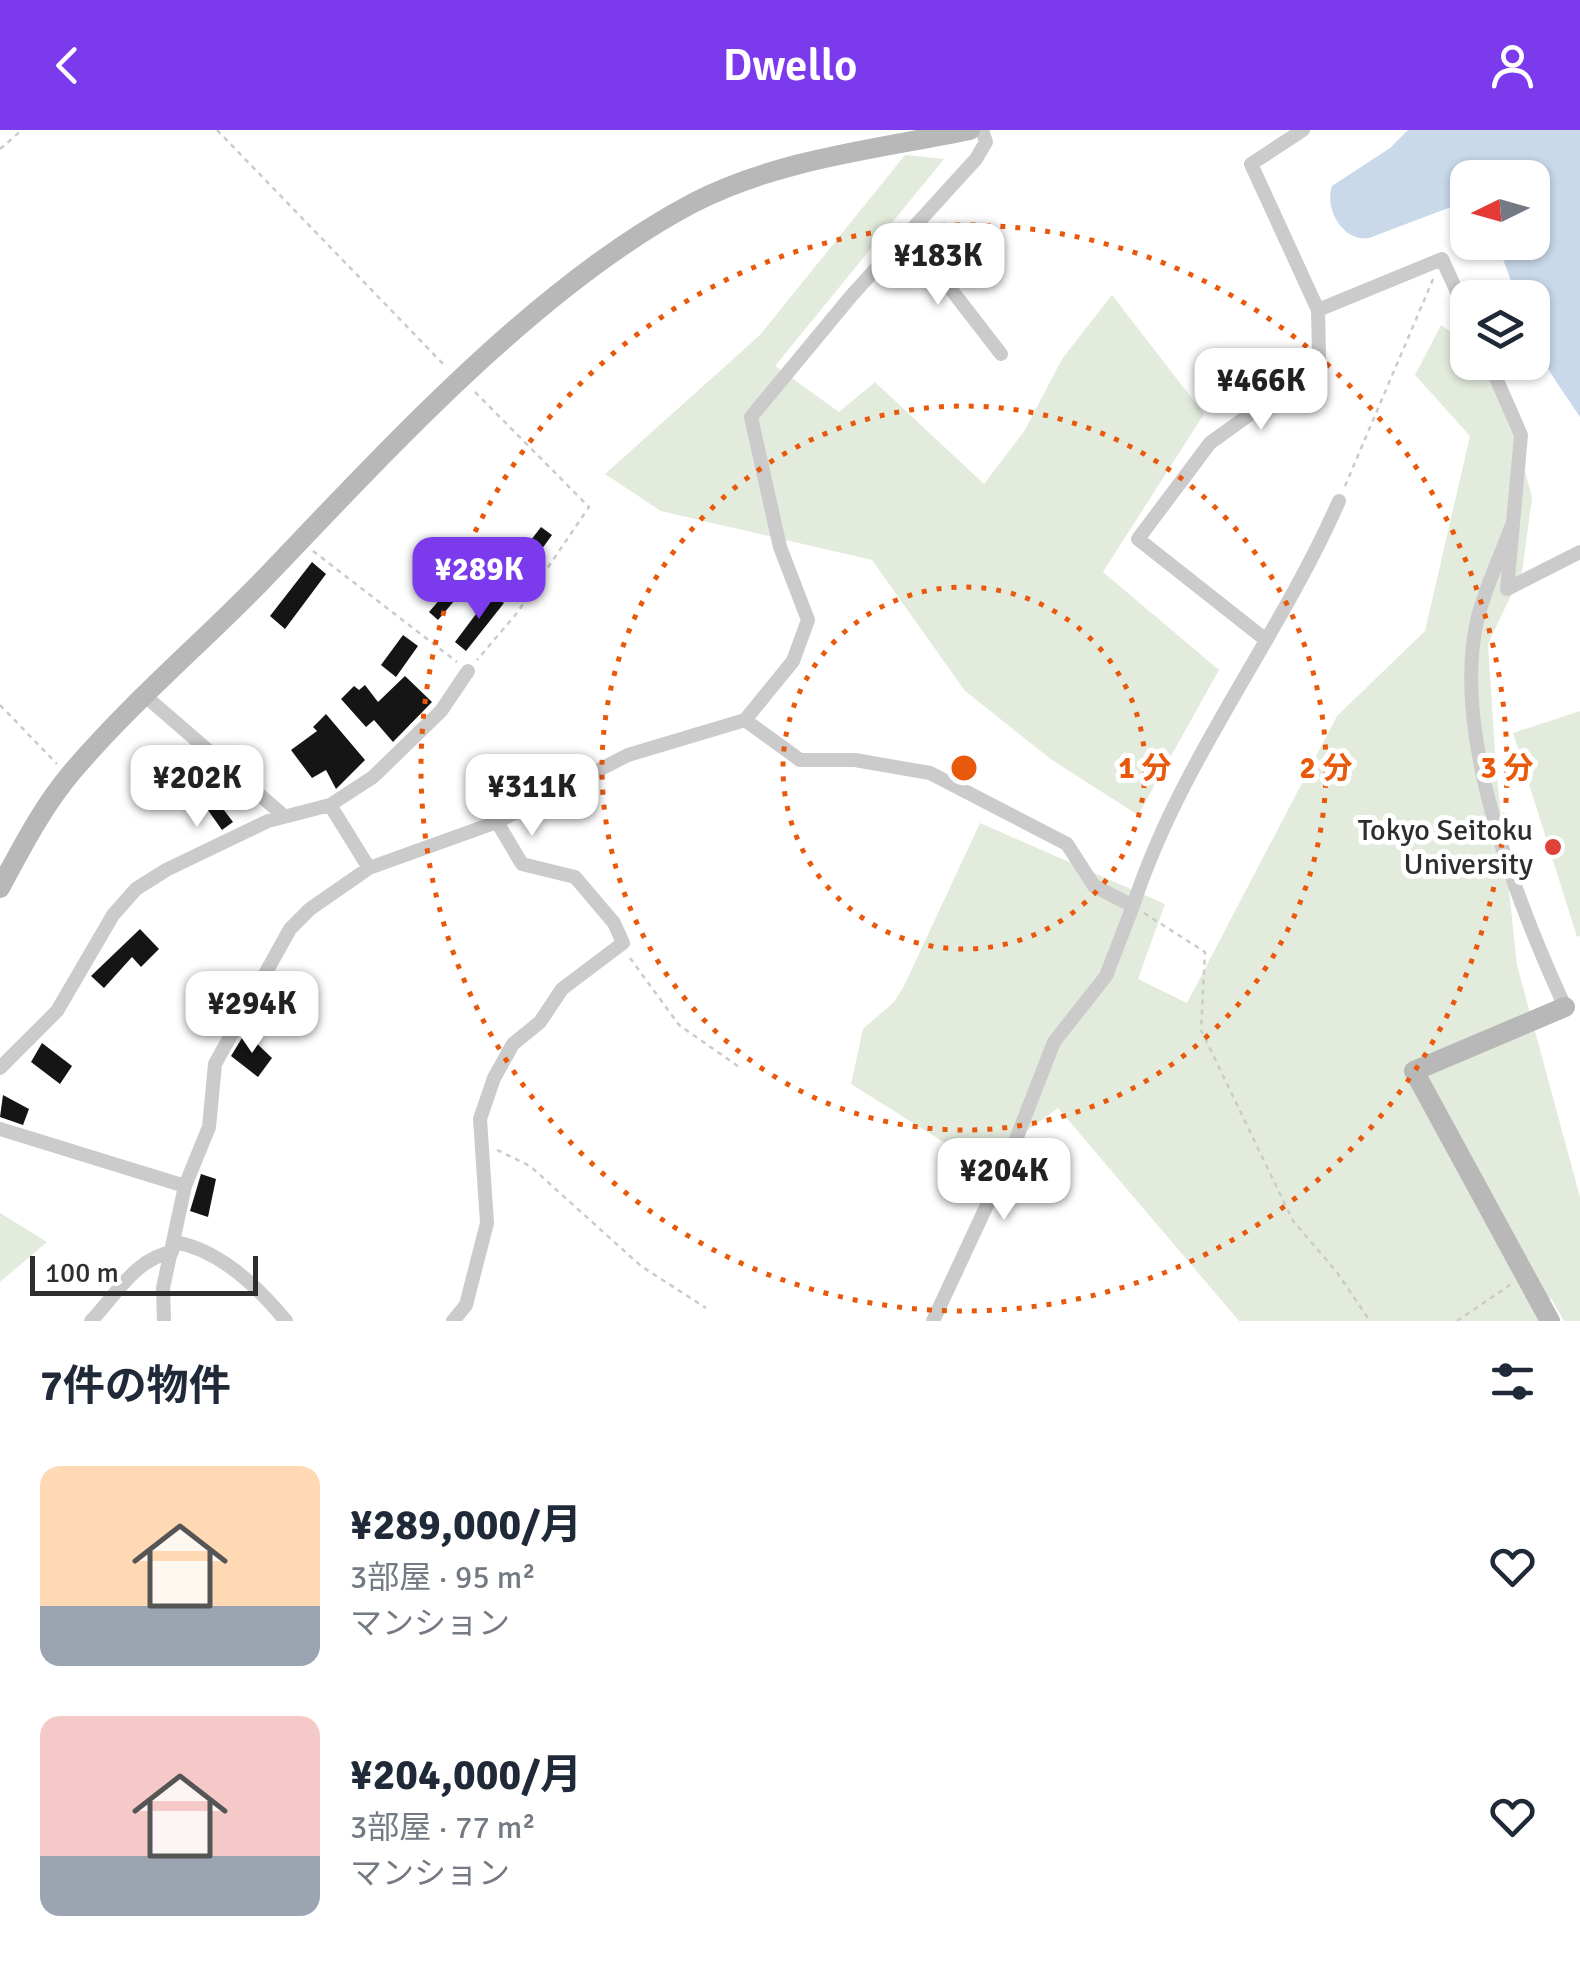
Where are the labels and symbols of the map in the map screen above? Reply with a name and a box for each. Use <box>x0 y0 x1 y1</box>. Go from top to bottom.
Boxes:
north arrow <box>1450 160 1550 260</box>
pin: ¥183K <box>868 223 1008 308</box>
pin: ¥466K <box>1191 348 1331 433</box>
pin: ¥289K <box>409 537 549 622</box>
pin: ¥202K <box>127 745 267 830</box>
centre of rings <box>946 750 982 786</box>
text: 1 分 <box>1119 750 1171 787</box>
text: 2 分 <box>1300 750 1352 787</box>
text: 3 分 <box>1481 750 1533 787</box>
pin: ¥311K <box>462 754 602 839</box>
place label: Tokyo Seitoku University <box>1358 812 1533 883</box>
marker: Tokyo Seitoku University <box>1542 836 1564 858</box>
pin: ¥294K <box>182 971 322 1056</box>
pin: ¥204K <box>934 1138 1074 1223</box>
scale bar <box>30 1251 258 1296</box>

